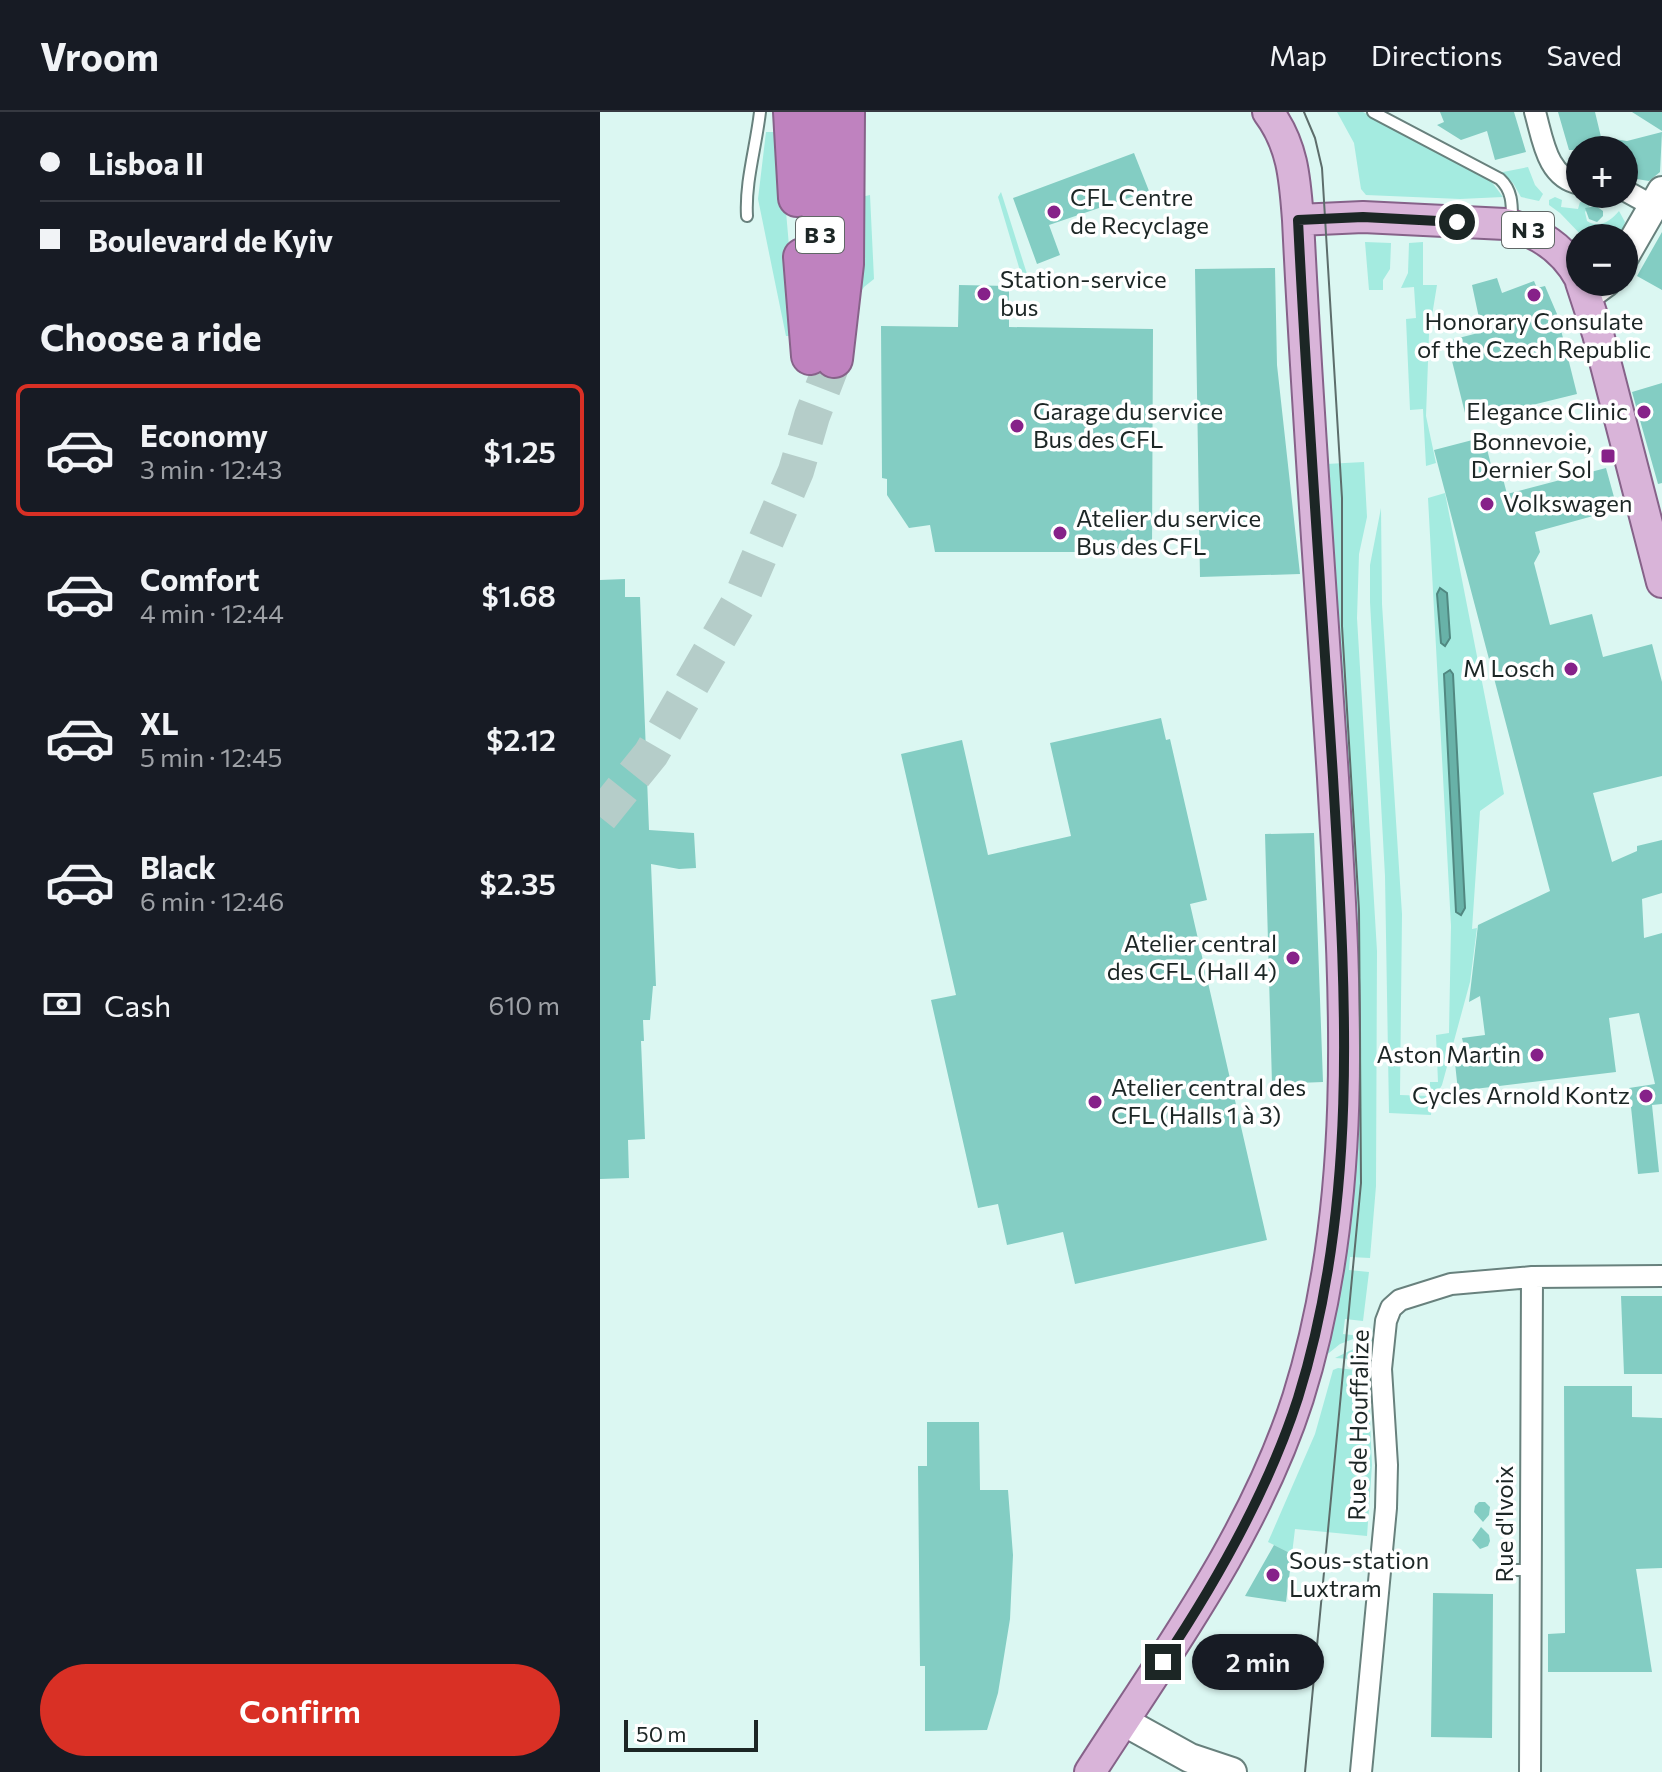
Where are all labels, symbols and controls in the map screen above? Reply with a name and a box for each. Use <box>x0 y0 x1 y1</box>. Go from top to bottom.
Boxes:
text: Vroom <box>40 32 159 79</box>
text: Map <box>1269 38 1327 72</box>
text: Directions <box>1371 38 1502 72</box>
text: Saved <box>1546 38 1622 72</box>
map controls <box>1566 136 1638 296</box>
button: + <box>1566 136 1638 208</box>
text: Lisboa II <box>88 144 204 181</box>
place label: CFL Centre de Recyclage <box>1070 182 1209 239</box>
marker: CFL Centre de Recyclage <box>1045 203 1063 221</box>
route start <box>1439 204 1475 240</box>
road number: N 3 <box>1502 212 1554 248</box>
road number: B 3 <box>796 217 844 253</box>
text: Boulevard de Kyiv <box>88 221 333 258</box>
button: − <box>1566 224 1638 296</box>
place label: Station-service bus <box>1000 264 1167 321</box>
marker: Station-service bus <box>975 285 993 303</box>
marker: Honorary Consulate of the Czech Republic <box>1525 286 1543 304</box>
place label: Honorary Consulate of the Czech Republic <box>1417 306 1651 363</box>
text: Choose a ride <box>40 314 261 358</box>
place label: Garage du service Bus des CFL <box>1033 396 1223 453</box>
place label: Elegance Clinic <box>1466 396 1628 425</box>
marker: Elegance Clinic <box>1635 403 1653 421</box>
icon: car <box>44 414 116 486</box>
text: Economy <box>140 416 268 453</box>
marker: Garage du service Bus des CFL <box>1008 417 1026 435</box>
place label: Bonnevoie, Dernier Sol <box>1471 426 1592 483</box>
text: $1.25 <box>484 432 556 469</box>
marker: Bonnevoie, Dernier Sol <box>1599 447 1617 465</box>
text: 3 min · 12:43 <box>140 453 282 484</box>
place label: Volkswagen <box>1503 488 1633 517</box>
marker: Volkswagen <box>1478 495 1496 513</box>
place label: Atelier du service Bus des CFL <box>1076 503 1261 560</box>
marker: Atelier du service Bus des CFL <box>1051 524 1069 542</box>
icon: car <box>44 558 116 630</box>
text: Comfort <box>140 560 259 597</box>
text: $1.68 <box>482 576 556 613</box>
text: 4 min · 12:44 <box>140 597 284 628</box>
place label: M Losch <box>1463 653 1555 682</box>
marker: M Losch <box>1562 660 1580 678</box>
icon: car <box>44 702 116 774</box>
text: XL <box>140 704 179 741</box>
text: $2.12 <box>486 720 556 757</box>
text: 5 min · 12:45 <box>140 741 282 772</box>
icon: car <box>44 846 116 918</box>
text: Black <box>140 848 216 885</box>
text: $2.35 <box>480 864 556 901</box>
text: 6 min · 12:46 <box>140 885 284 916</box>
place label: Atelier central des CFL (Hall 4) <box>1107 928 1277 985</box>
marker: Atelier central des CFL (Hall 4) <box>1284 949 1302 967</box>
icon: cash <box>40 982 84 1026</box>
text: Cash <box>104 986 171 1023</box>
text: 610 m <box>488 989 560 1020</box>
place label: Aston Martin <box>1377 1039 1521 1068</box>
marker: Aston Martin <box>1528 1046 1546 1064</box>
place label: Atelier central des CFL (Halls 1 à 3) <box>1111 1072 1306 1129</box>
place label: Cycles Arnold Kontz <box>1412 1080 1630 1109</box>
marker: Cycles Arnold Kontz <box>1637 1087 1655 1105</box>
marker: Atelier central des CFL (Halls 1 à 3) <box>1086 1093 1104 1111</box>
street label: Rue de Houffalize <box>1341 1329 1374 1521</box>
street label: Rue d'Ivoix <box>1489 1465 1518 1583</box>
place label: Sous-station Luxtram <box>1289 1545 1429 1602</box>
marker: Sous-station Luxtram <box>1264 1566 1282 1584</box>
callout: 2 min <box>1191 1634 1323 1690</box>
route end <box>1145 1644 1181 1680</box>
text: 2 min <box>1226 1646 1290 1677</box>
button: Confirm <box>40 1664 560 1756</box>
scale bar <box>624 1716 758 1752</box>
text: 50 m <box>636 1720 686 1747</box>

